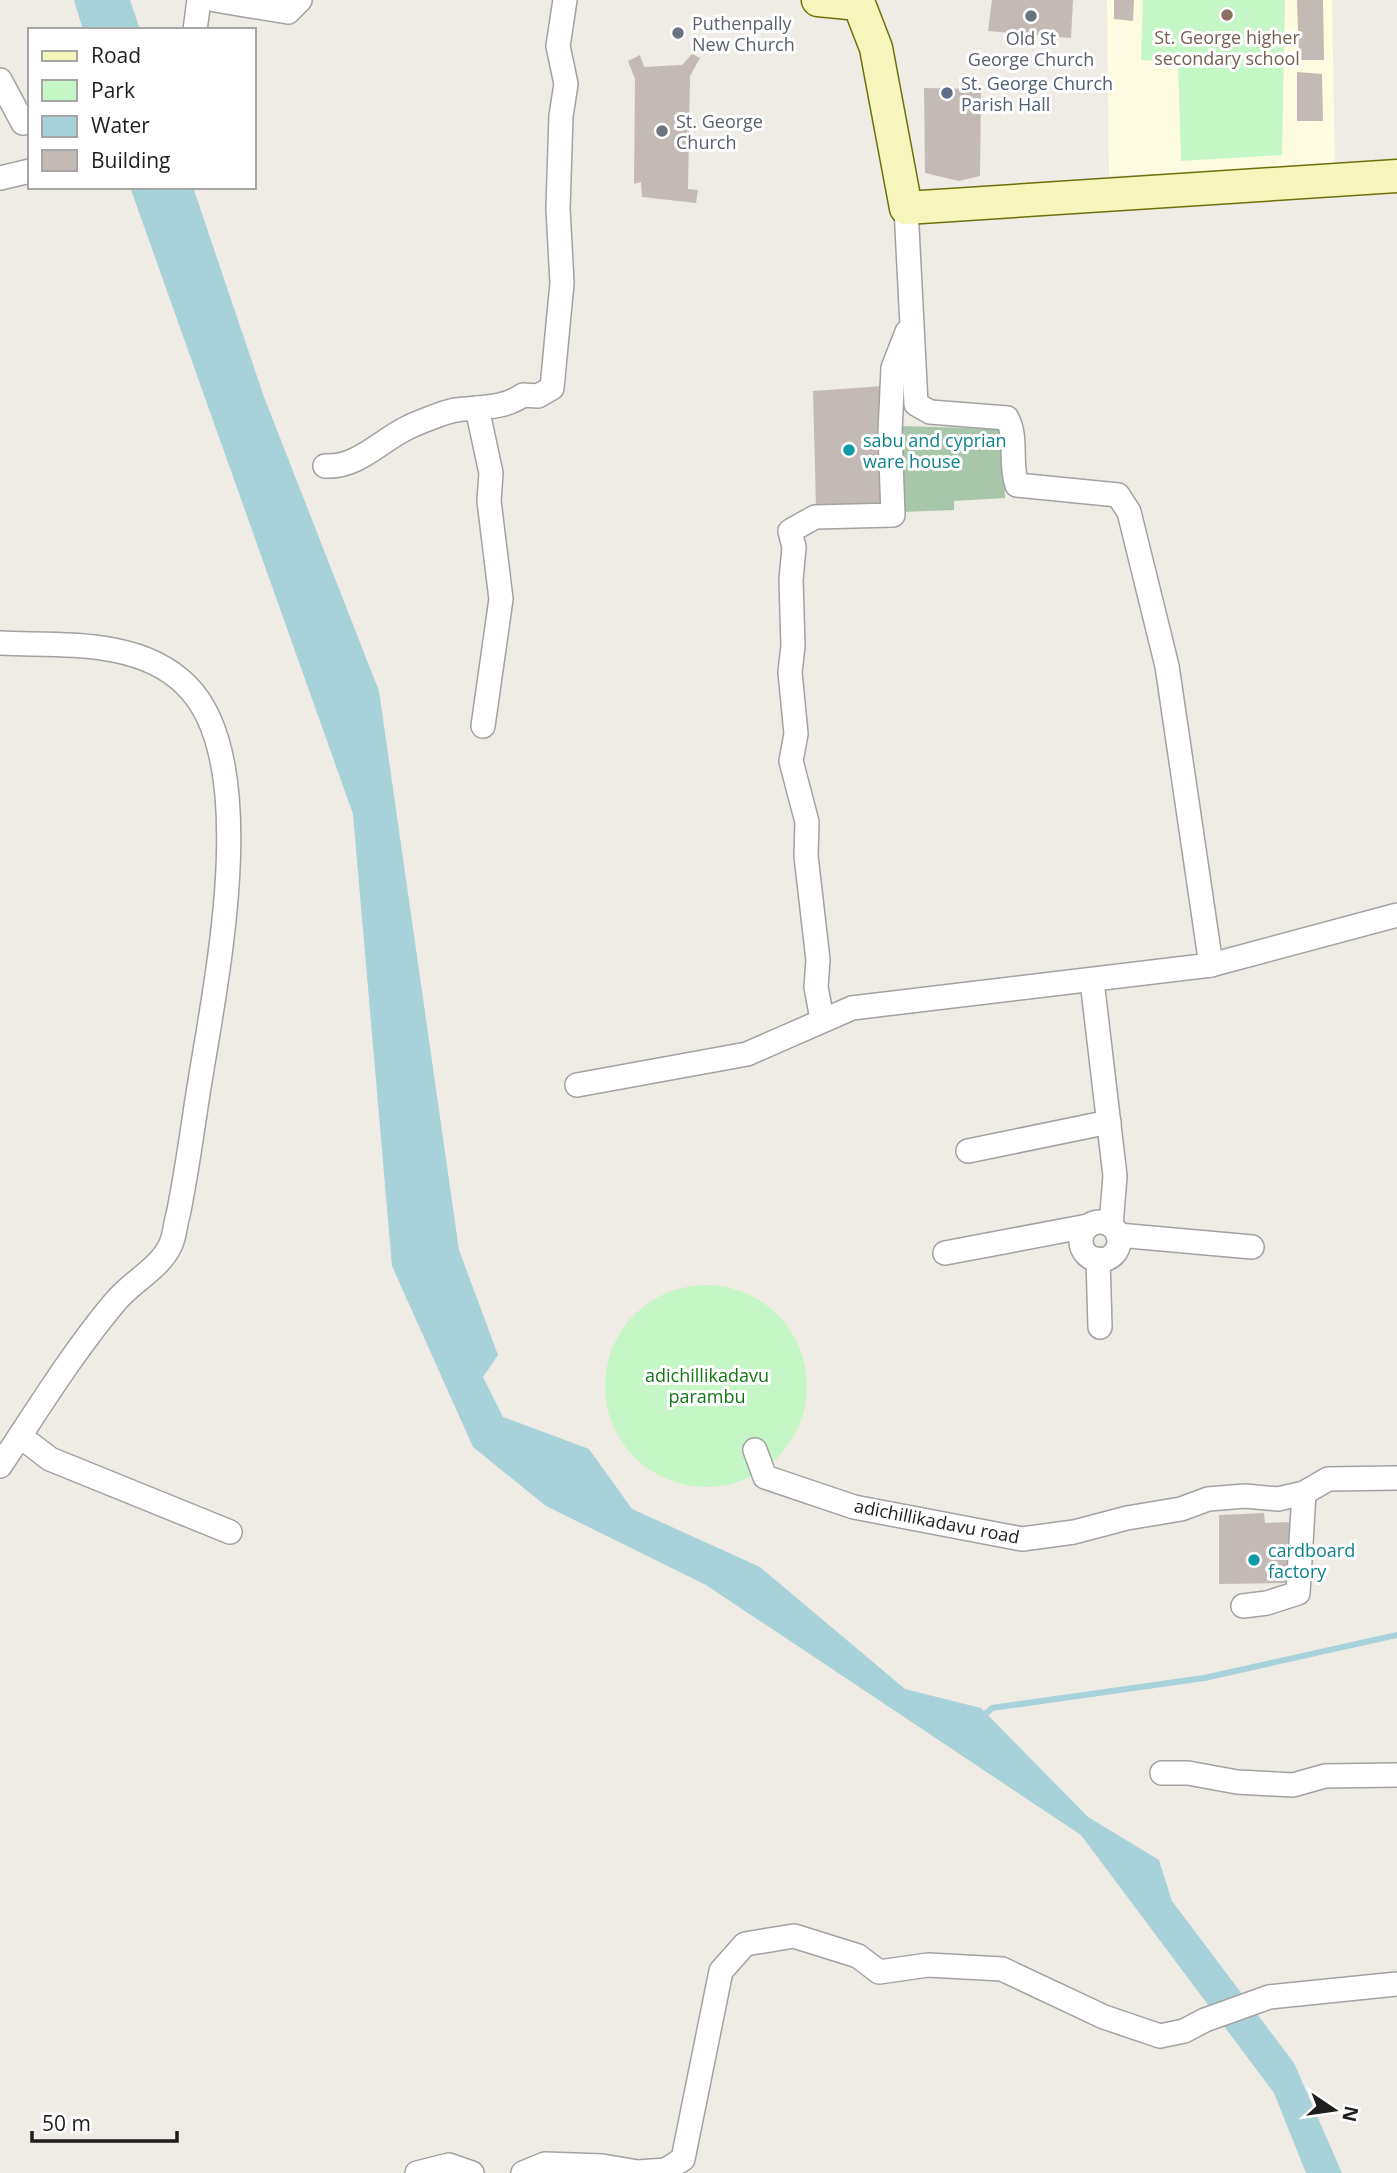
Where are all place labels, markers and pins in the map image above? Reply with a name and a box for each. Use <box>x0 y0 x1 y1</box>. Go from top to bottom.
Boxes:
marker: St. George higher secondary school <box>1219 7 1235 23</box>
marker: Old St George Church <box>1023 8 1039 24</box>
place label: Puthenpally New Church <box>692 11 795 56</box>
marker: Puthenpally New Church <box>670 25 686 41</box>
place label: St. George higher secondary school <box>1154 25 1300 70</box>
place label: Old St George Church <box>968 26 1094 71</box>
place label: St. George Church Parish Hall <box>961 71 1113 116</box>
marker: St. George Church Parish Hall <box>939 85 955 101</box>
place label: St. George Church <box>676 109 763 154</box>
marker: St. George Church <box>654 123 670 139</box>
place label: sabu and cyprian ware house <box>863 428 1007 473</box>
marker: sabu and cyprian ware house <box>841 442 857 458</box>
place label: cardboard factory <box>1268 1538 1355 1583</box>
marker: cardboard factory <box>1246 1552 1262 1568</box>

